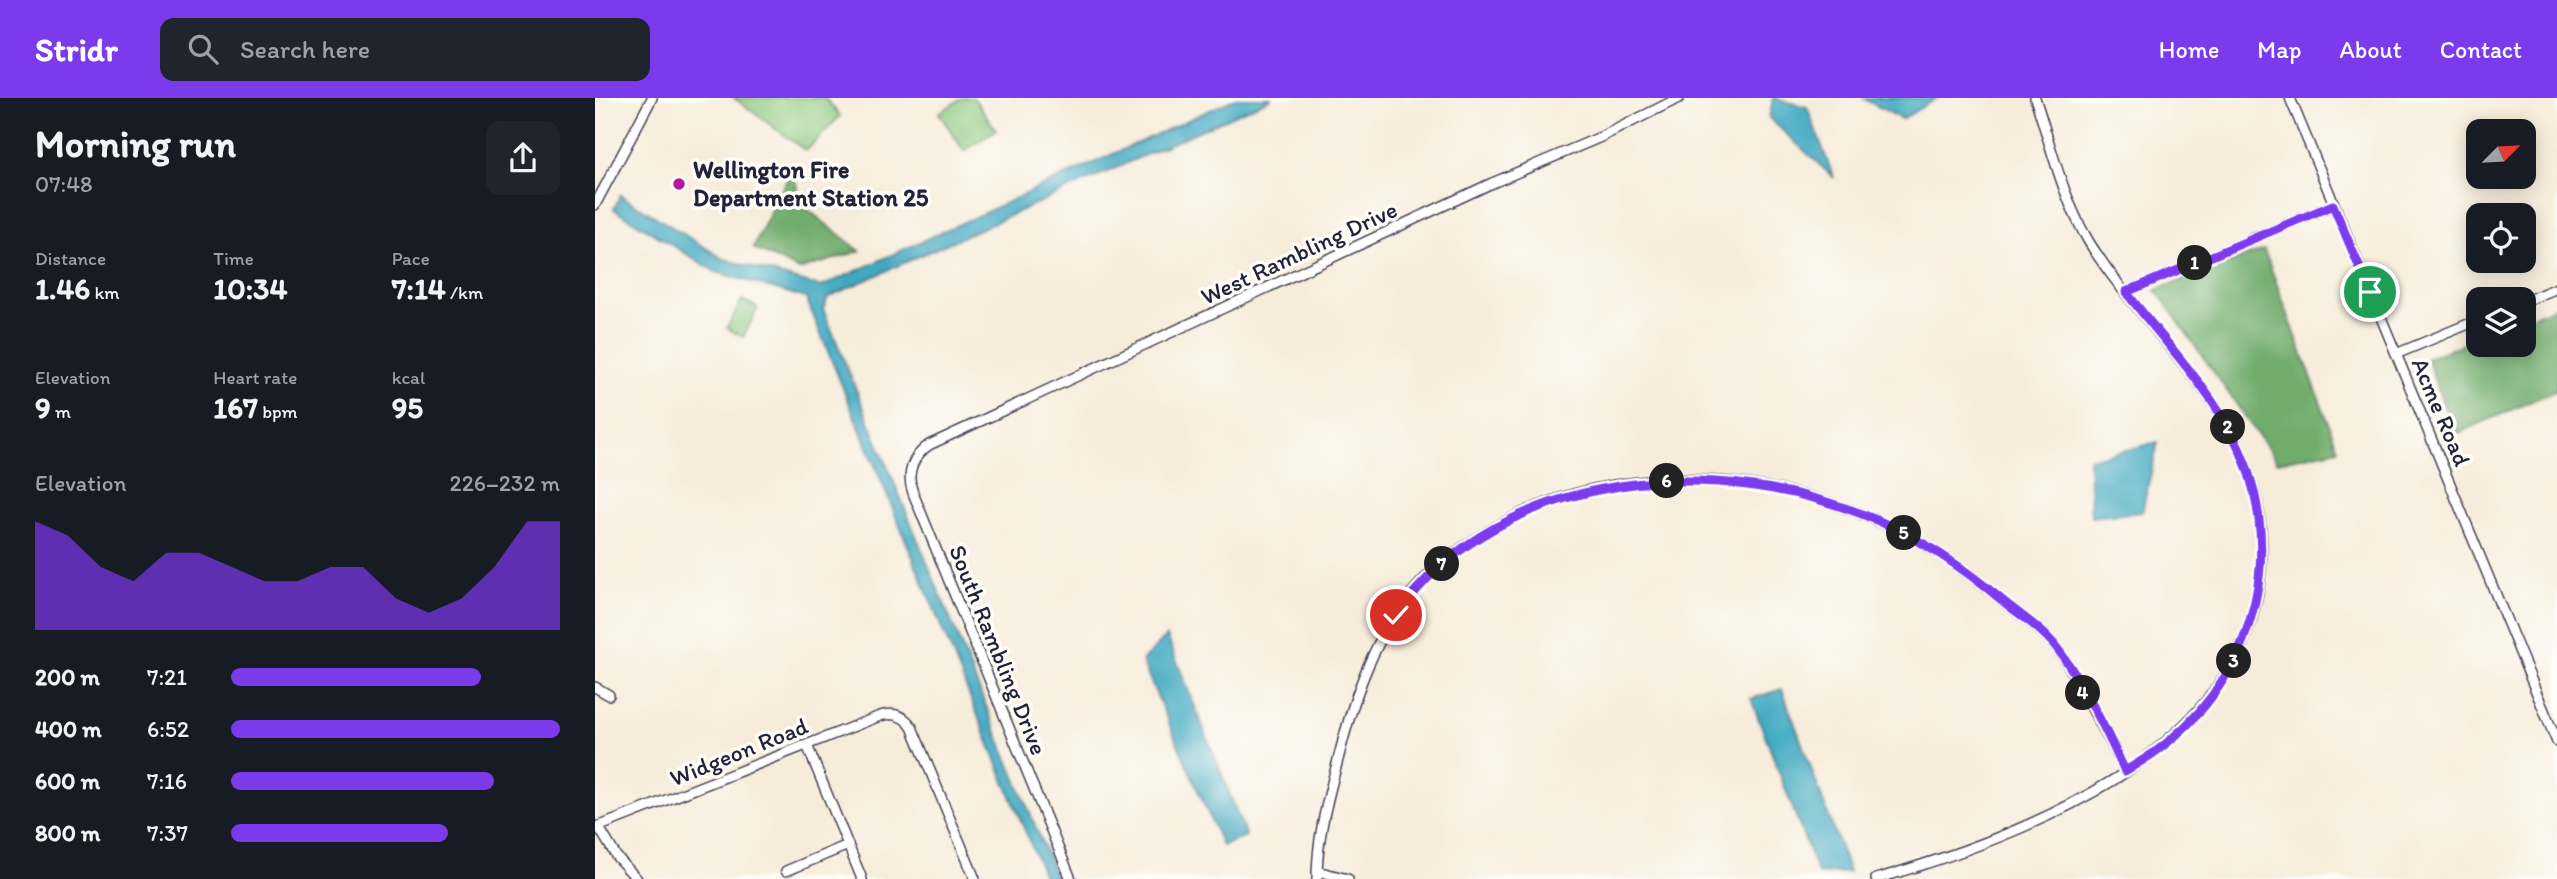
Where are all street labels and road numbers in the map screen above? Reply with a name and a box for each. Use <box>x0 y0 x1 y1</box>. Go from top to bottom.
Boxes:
street label: West Rambling Drive <box>1196 194 1402 311</box>
street label: Acme Road <box>2406 353 2477 470</box>
street label: South Rambling Drive <box>943 541 1054 759</box>
street label: Widgeon Road <box>666 711 812 792</box>

